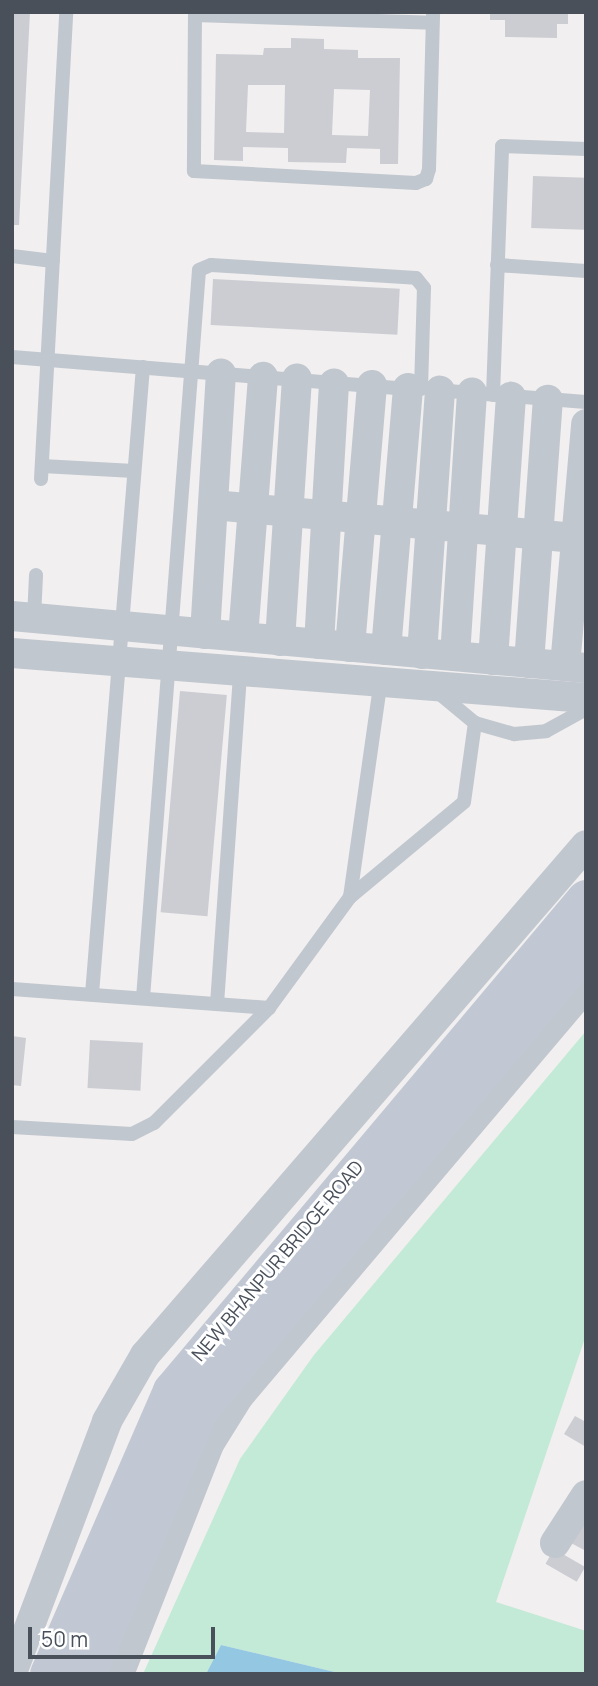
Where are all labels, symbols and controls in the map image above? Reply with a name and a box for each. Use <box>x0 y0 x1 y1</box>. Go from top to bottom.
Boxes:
street label: NEW BHANPUR BRIDGE ROAD <box>187 1156 369 1366</box>
scale bar <box>32 1612 219 1656</box>
text: 50 m <box>41 1625 88 1653</box>

